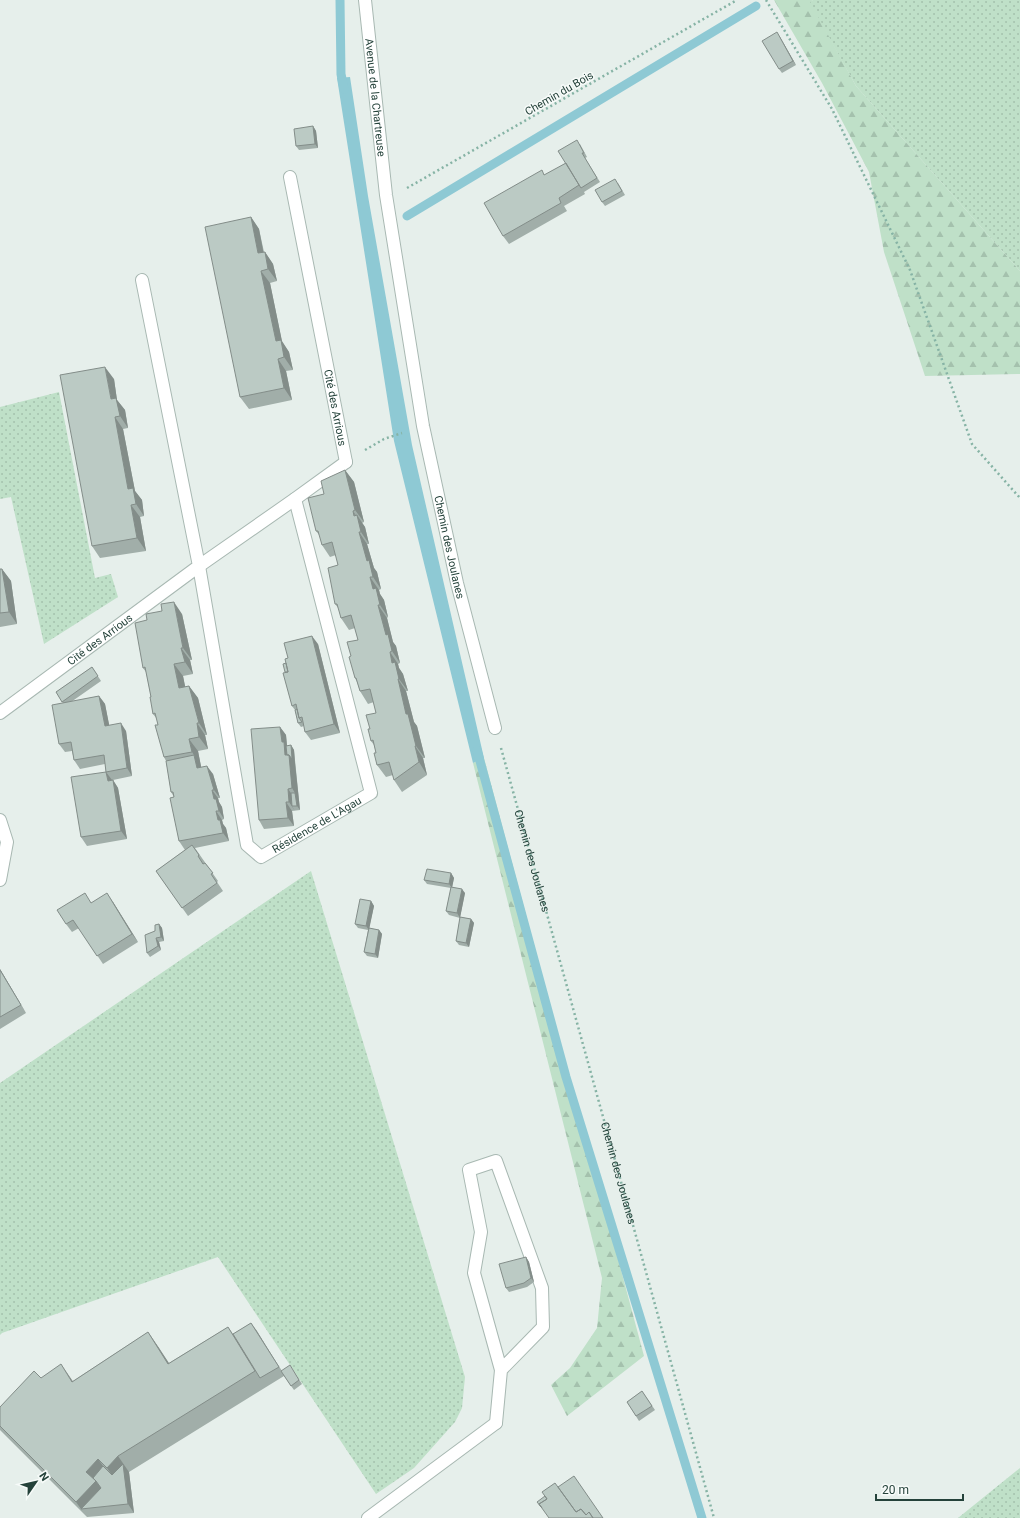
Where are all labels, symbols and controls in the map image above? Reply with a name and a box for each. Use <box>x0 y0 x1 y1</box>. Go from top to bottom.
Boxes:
street label: Avenue de la Chartreuse <box>362 38 388 157</box>
street label: Chemin du Bois <box>523 68 596 118</box>
street label: Cité des Arrious <box>321 368 349 447</box>
street label: Chemin des Joulanes <box>431 494 467 601</box>
street label: Cité des Arrious <box>65 611 135 668</box>
street label: Résidence de L'Agau <box>270 794 364 856</box>
street label: Chemin des Joulanes <box>511 808 552 914</box>
street label: Chemin des Joulanes <box>598 1121 638 1226</box>
north arrow <box>16 1462 56 1502</box>
text: N <box>36 1470 52 1484</box>
scale bar <box>876 1476 963 1502</box>
text: 20 m <box>882 1483 909 1497</box>

